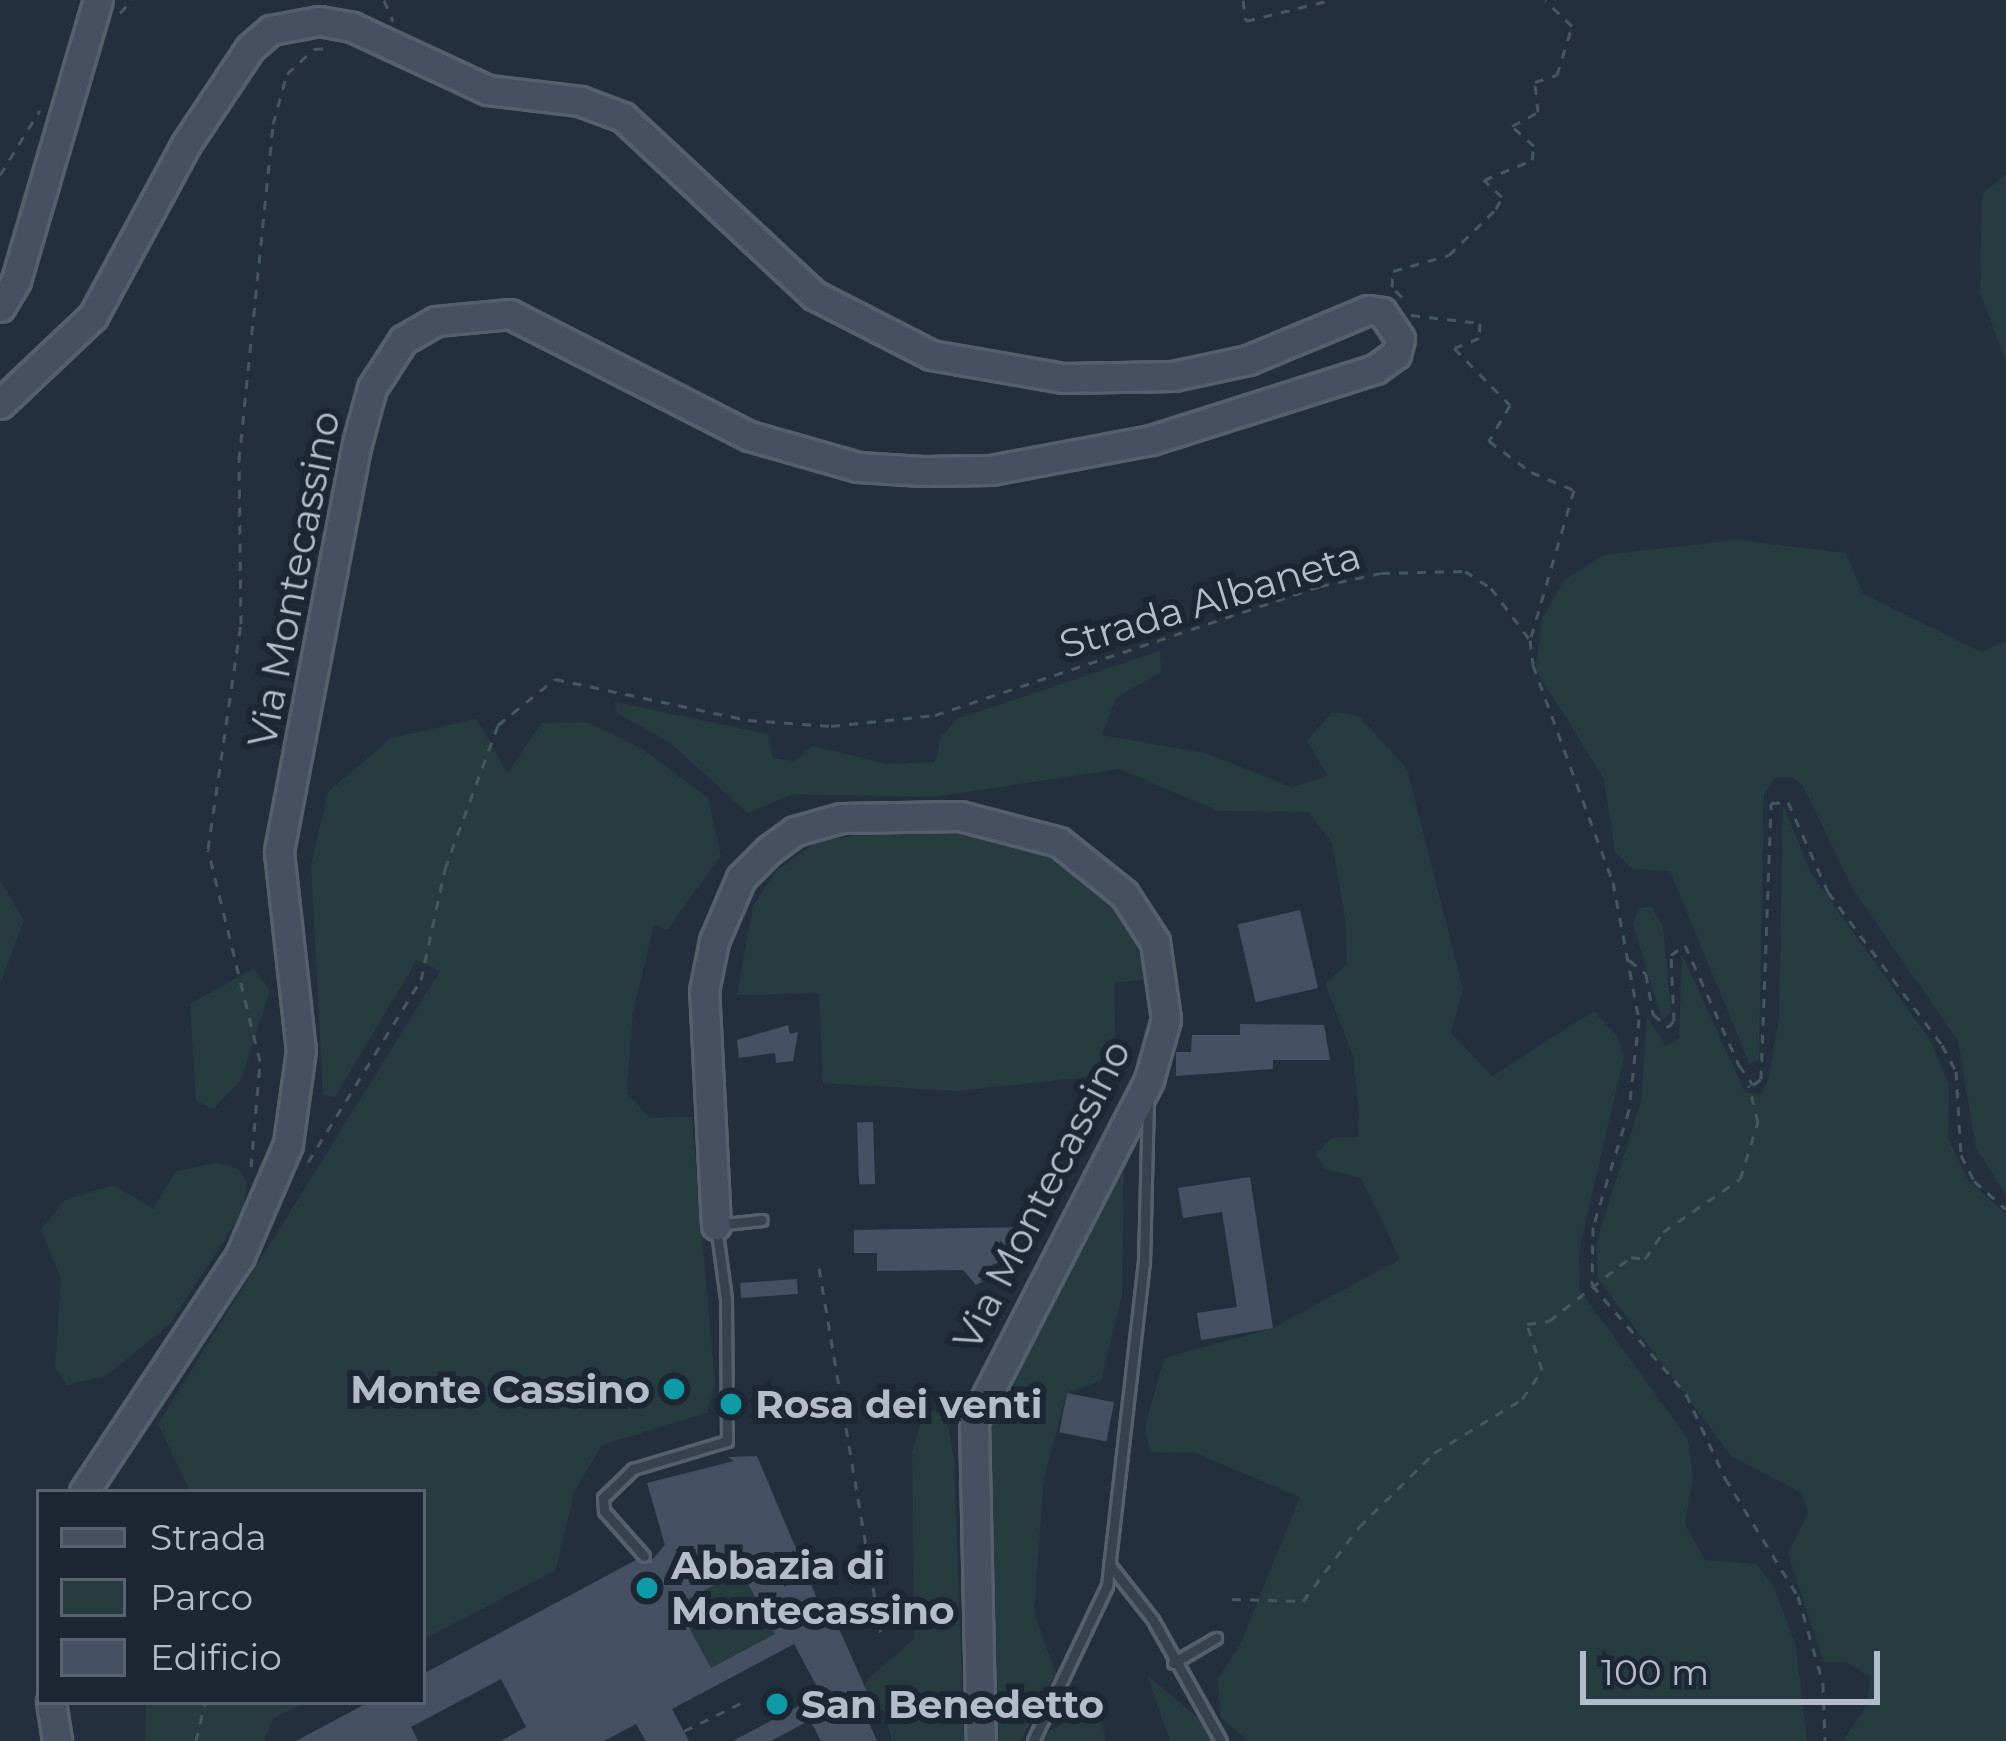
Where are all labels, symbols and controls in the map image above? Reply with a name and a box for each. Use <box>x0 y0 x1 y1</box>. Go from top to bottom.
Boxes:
street label: Via Montecassino <box>238 407 350 751</box>
street label: Strada Albaneta <box>1054 532 1366 668</box>
street label: Via Montecassino <box>944 1032 1140 1358</box>
place label: Monte Cassino <box>350 1366 650 1412</box>
marker: Monte Cassino <box>661 1376 687 1402</box>
place label: Rosa dei venti <box>755 1381 1042 1427</box>
marker: Rosa dei venti <box>718 1391 744 1417</box>
legend <box>36 1489 426 1705</box>
text: Strada <box>150 1515 267 1559</box>
place label: Abbazia di Montecassino <box>671 1543 955 1634</box>
text: Parco <box>150 1575 253 1619</box>
marker: Abbazia di Montecassino <box>634 1575 660 1601</box>
scale bar <box>1586 1627 1886 1701</box>
text: Edificio <box>150 1635 282 1679</box>
text: 100 m <box>1601 1650 1709 1694</box>
place label: San Benedetto <box>801 1681 1104 1727</box>
marker: San Benedetto <box>764 1691 790 1717</box>

